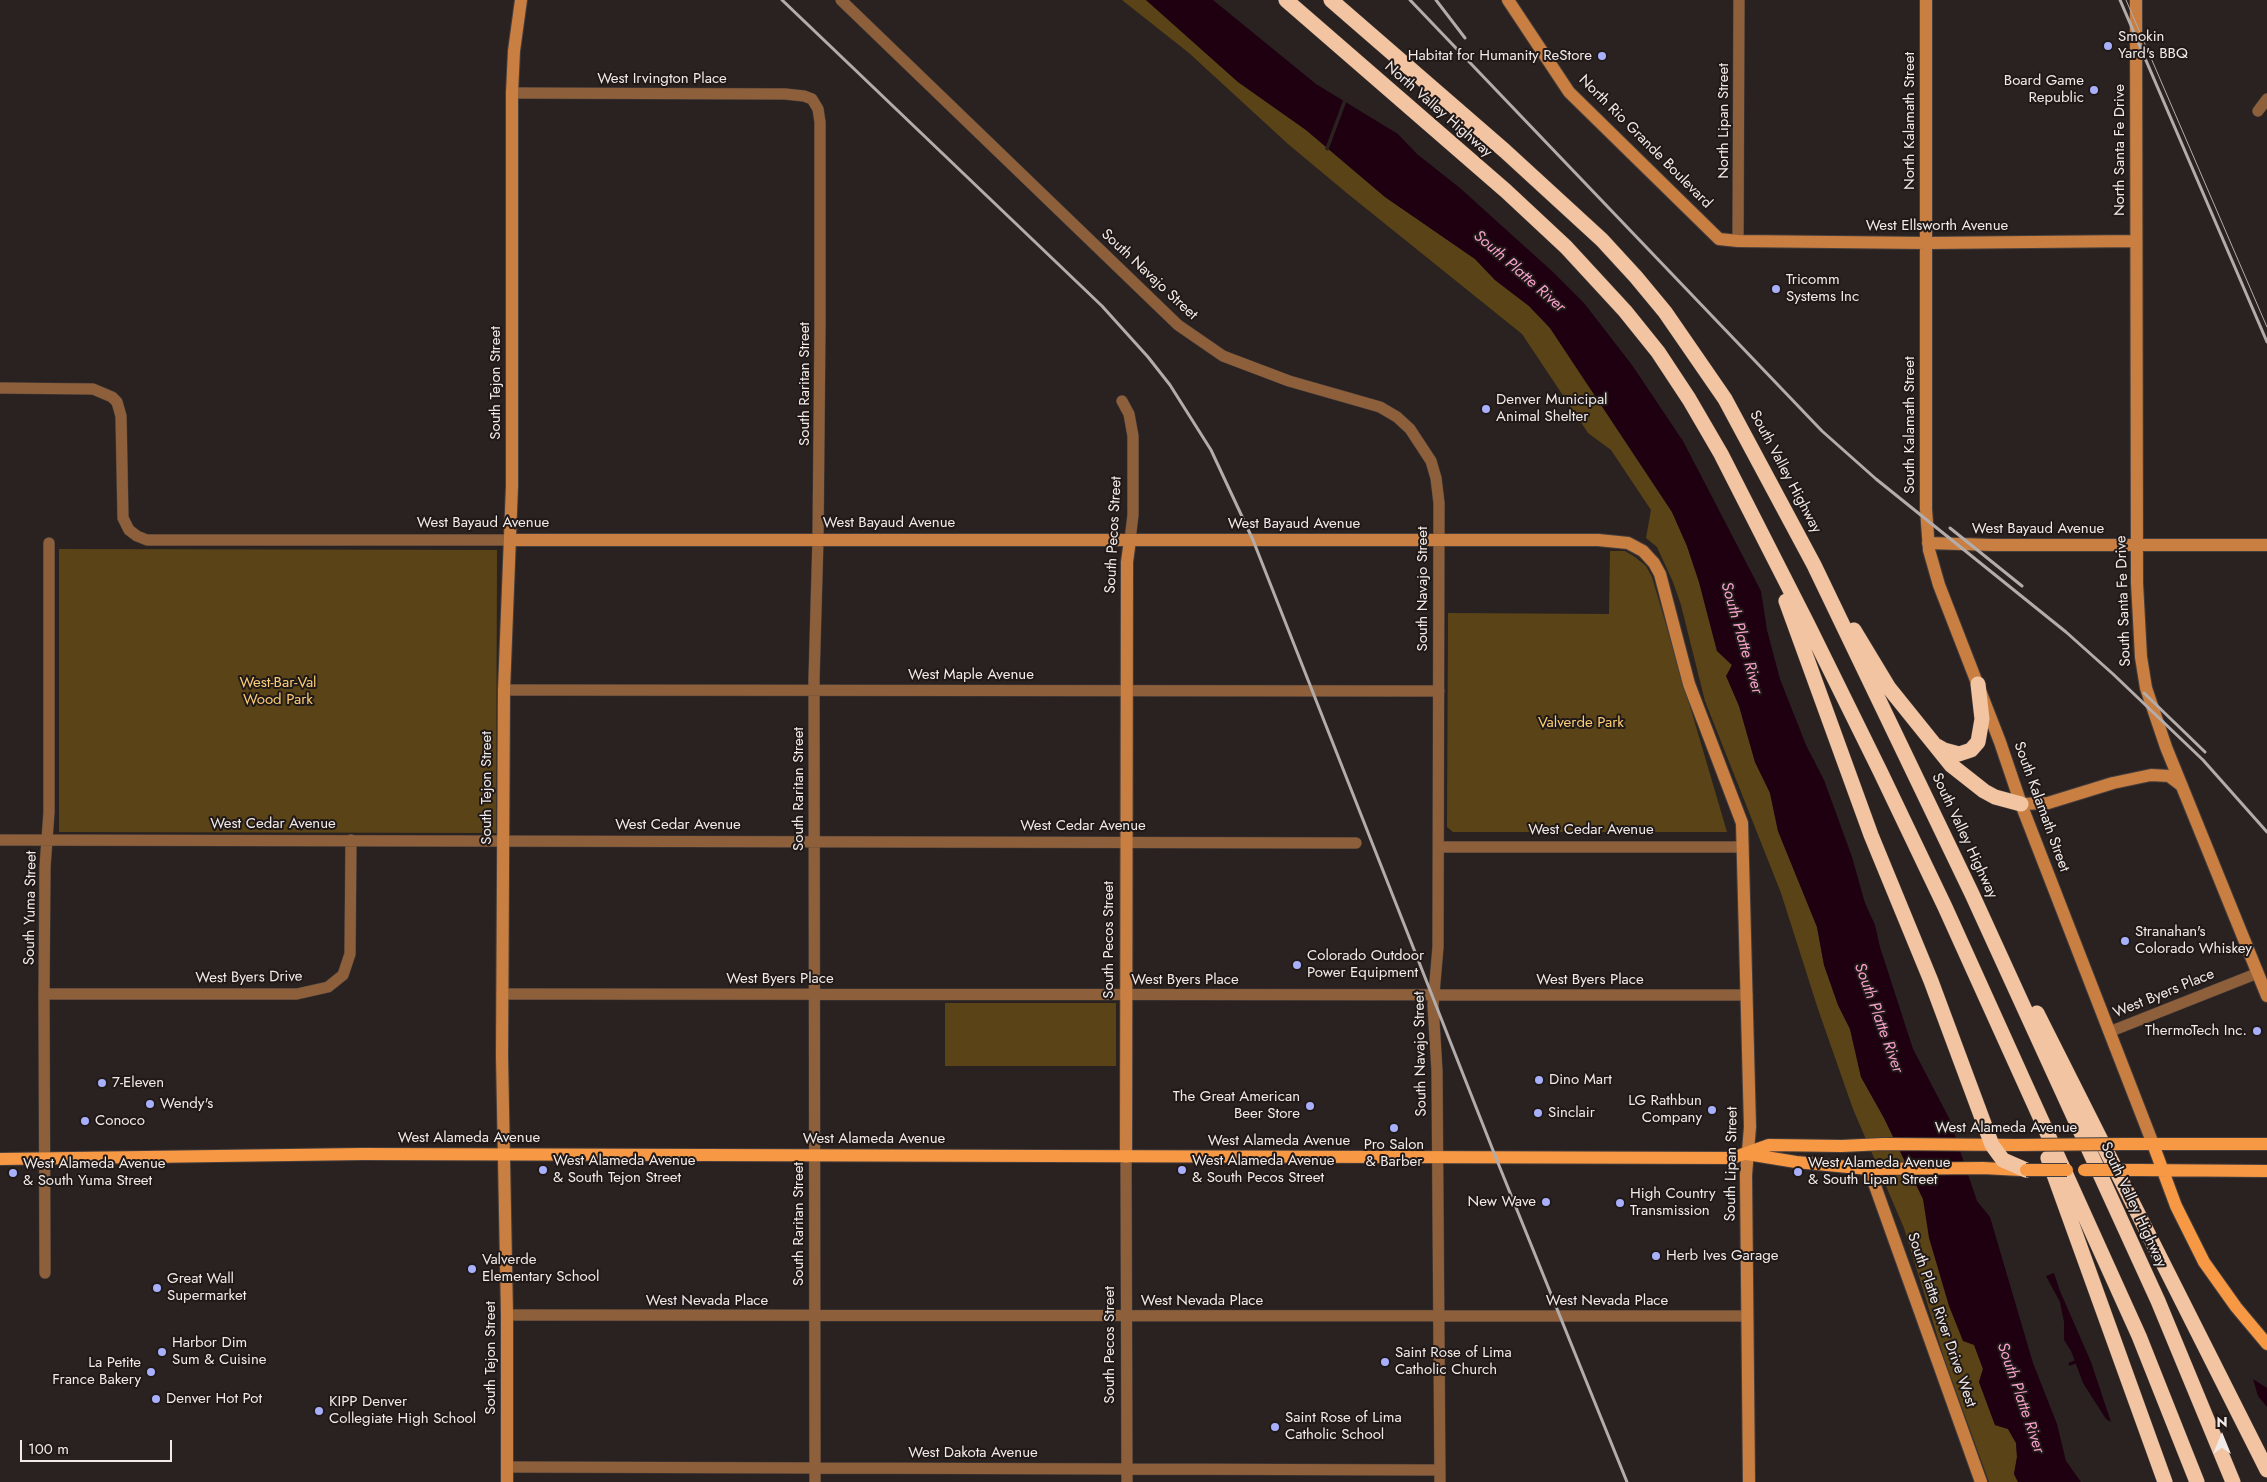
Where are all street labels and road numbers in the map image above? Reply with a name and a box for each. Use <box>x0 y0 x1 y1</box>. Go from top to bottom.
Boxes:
street label: North Kalamath Street <box>1901 52 1919 190</box>
street label: North Valley Highway <box>1380 58 1496 162</box>
street label: North Lipan Street <box>1715 63 1733 179</box>
street label: West Irvington Place <box>597 70 727 88</box>
street label: North Rio Grande Boulevard <box>1574 71 1716 213</box>
street label: North Santa Fe Drive <box>2111 84 2129 216</box>
street label: West Ellsworth Avenue <box>1866 217 2008 235</box>
street label: South Navajo Street <box>1097 226 1201 324</box>
street label: South Raritan Street <box>796 322 814 446</box>
street label: South Tejon Street <box>487 326 505 440</box>
street label: South Kalamath Street <box>1901 356 1919 494</box>
street label: South Valley Highway <box>1745 408 1825 536</box>
street label: South Pecos Street <box>1102 476 1126 594</box>
street label: West Bayaud Avenue <box>417 514 549 532</box>
street label: West Bayaud Avenue <box>823 514 955 532</box>
street label: West Bayaud Avenue <box>1228 515 1360 533</box>
street label: West Bayaud Avenue <box>1972 520 2104 538</box>
street label: South Navajo Street <box>1414 526 1432 652</box>
street label: South Santa Fe Drive <box>2113 535 2135 667</box>
street label: West Maple Avenue <box>908 666 1034 684</box>
street label: South Raritan Street <box>790 727 808 851</box>
street label: South Tejon Street <box>478 731 496 845</box>
street label: South Kalamath Street <box>2009 739 2073 875</box>
street label: South Valley Highway <box>1927 770 2001 902</box>
street label: West Cedar Avenue <box>210 815 336 833</box>
street label: West Cedar Avenue <box>615 816 741 834</box>
street label: West Cedar Avenue <box>1020 817 1146 835</box>
street label: West Cedar Avenue <box>1528 821 1654 839</box>
street label: South Yuma Street <box>21 851 41 965</box>
street label: South Pecos Street <box>1100 881 1118 999</box>
street label: West Byers Place <box>2111 966 2217 1022</box>
street label: West Byers Drive <box>195 968 303 988</box>
street label: West Byers Place <box>726 970 834 988</box>
street label: West Byers Place <box>1131 971 1239 989</box>
street label: West Byers Place <box>1536 971 1644 989</box>
street label: South Navajo Street <box>1411 991 1431 1117</box>
street label: South Lipan Street <box>1722 1106 1742 1222</box>
street label: West Alameda Avenue <box>1935 1119 2077 1137</box>
street label: West Alameda Avenue <box>398 1129 540 1147</box>
street label: West Alameda Avenue <box>803 1130 945 1148</box>
street label: West Alameda Avenue <box>1208 1132 1350 1150</box>
street label: South Valley Highway <box>2096 1139 2170 1271</box>
street label: South Raritan Street <box>790 1162 808 1286</box>
street label: South Platte River Drive West <box>1903 1230 1979 1410</box>
street label: South Pecos Street <box>1101 1286 1119 1404</box>
street label: West Nevada Place <box>646 1292 768 1310</box>
street label: West Nevada Place <box>1141 1292 1263 1310</box>
street label: West Nevada Place <box>1546 1292 1668 1310</box>
street label: South Tejon Street <box>482 1301 500 1415</box>
street label: West Dakota Avenue <box>908 1444 1038 1462</box>

